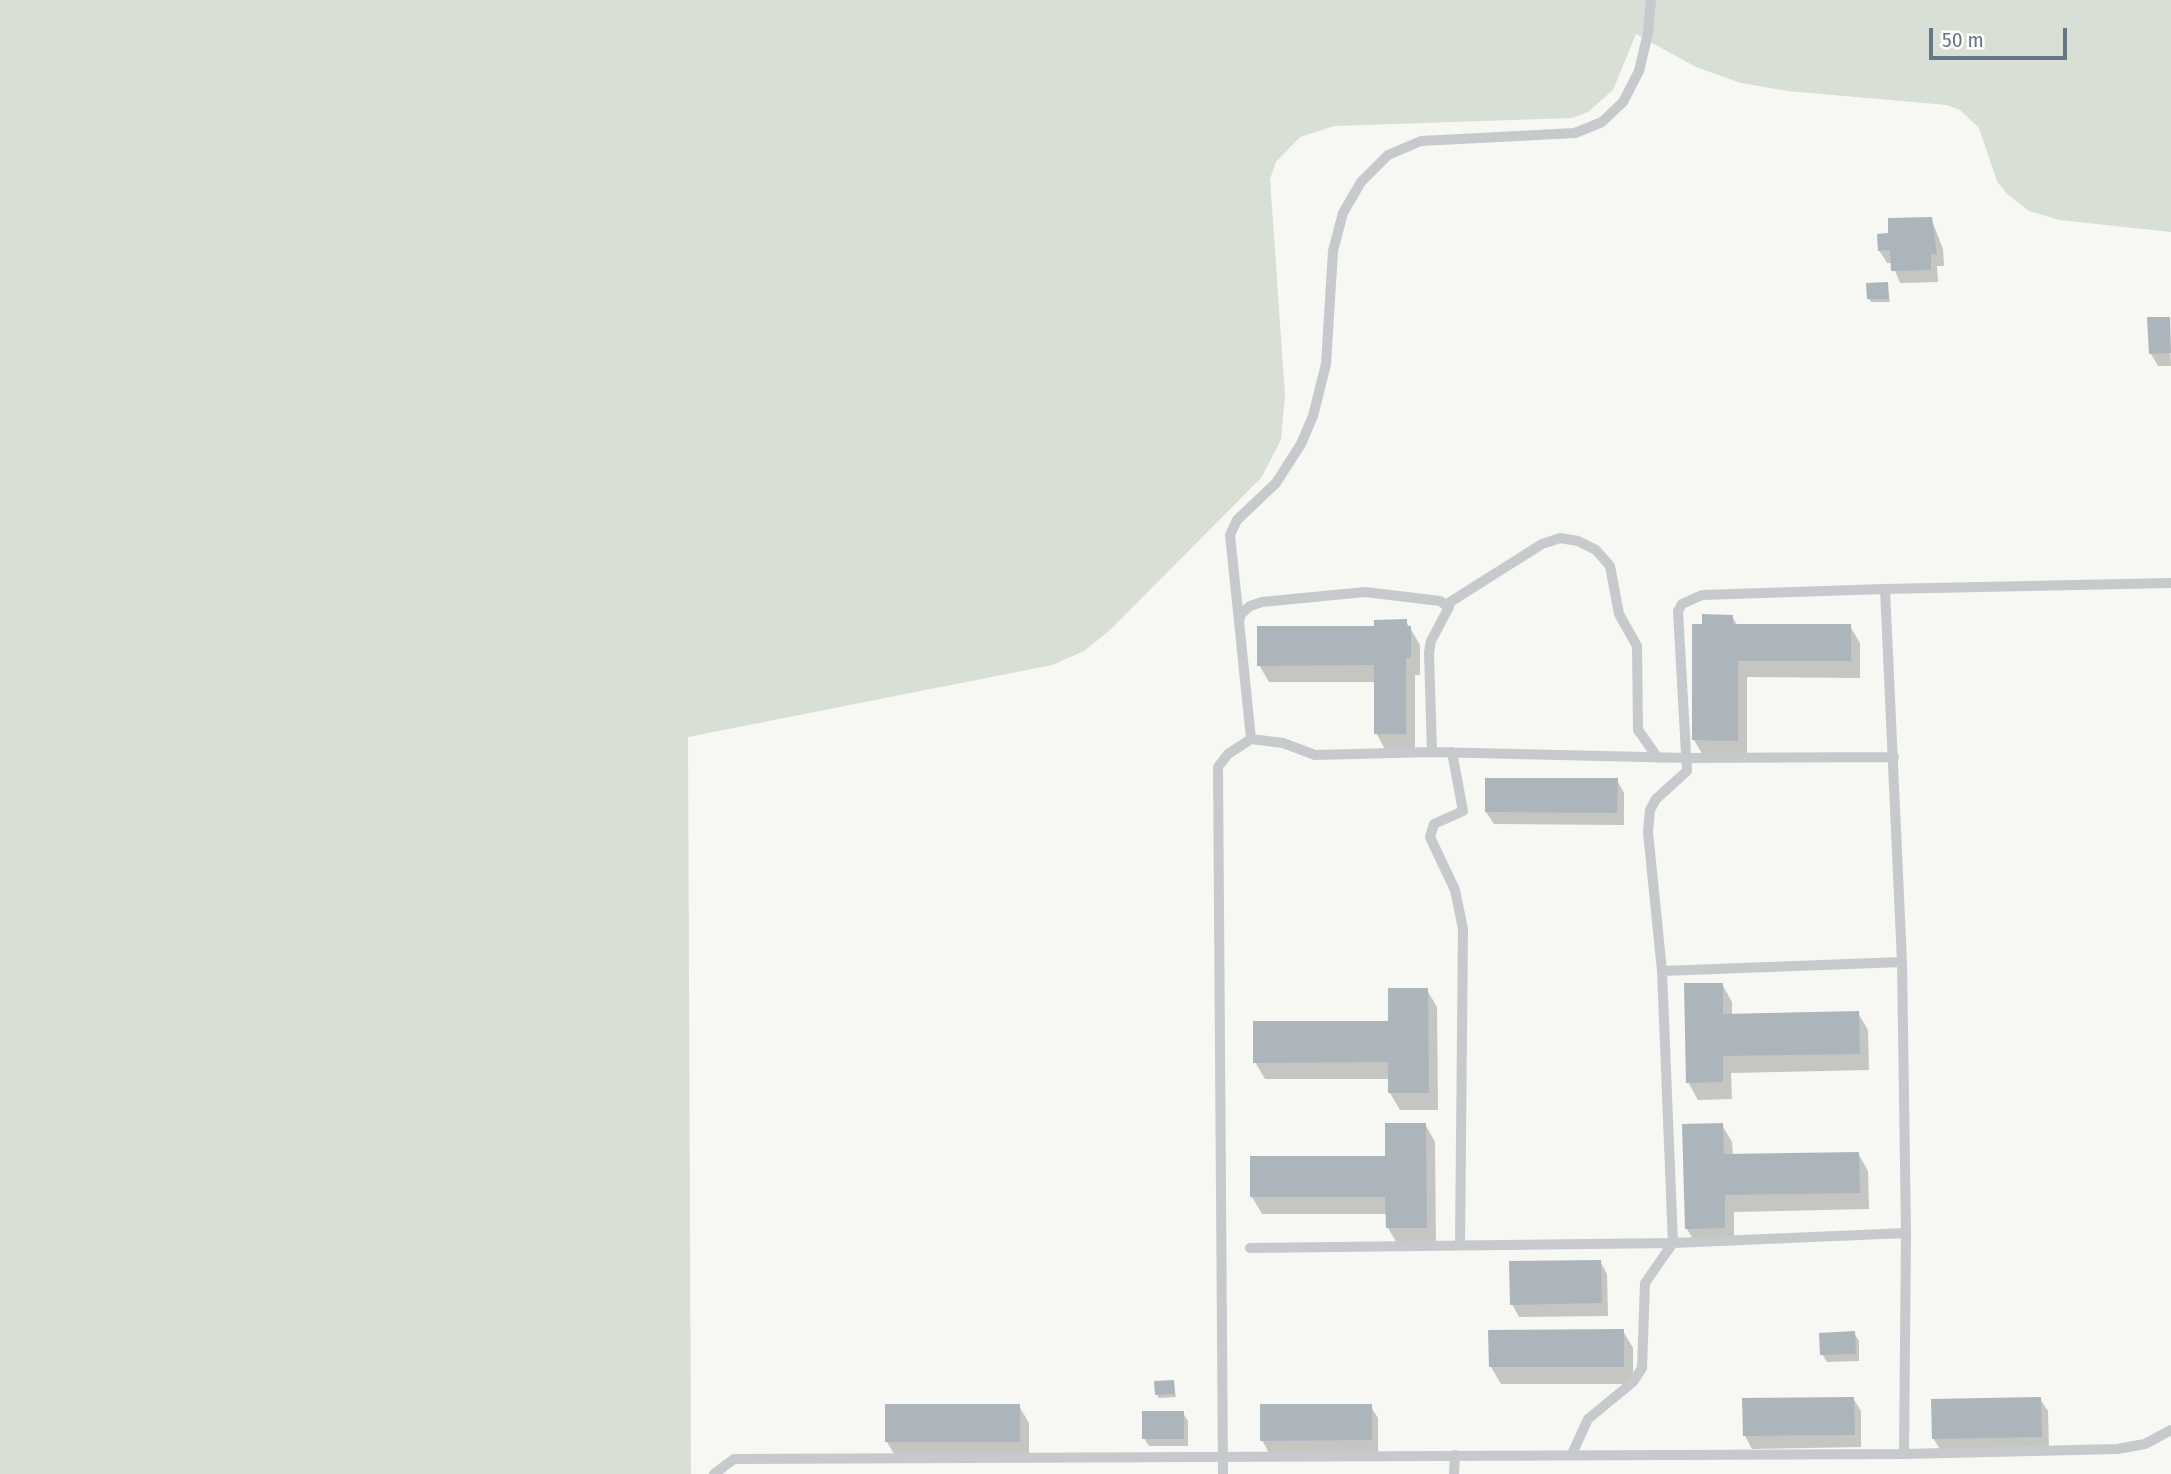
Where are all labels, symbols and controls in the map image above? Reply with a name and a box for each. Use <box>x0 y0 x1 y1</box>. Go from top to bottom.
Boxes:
scale bar <box>1933 14 2071 58</box>
text: 50 m <box>1942 27 1984 53</box>

